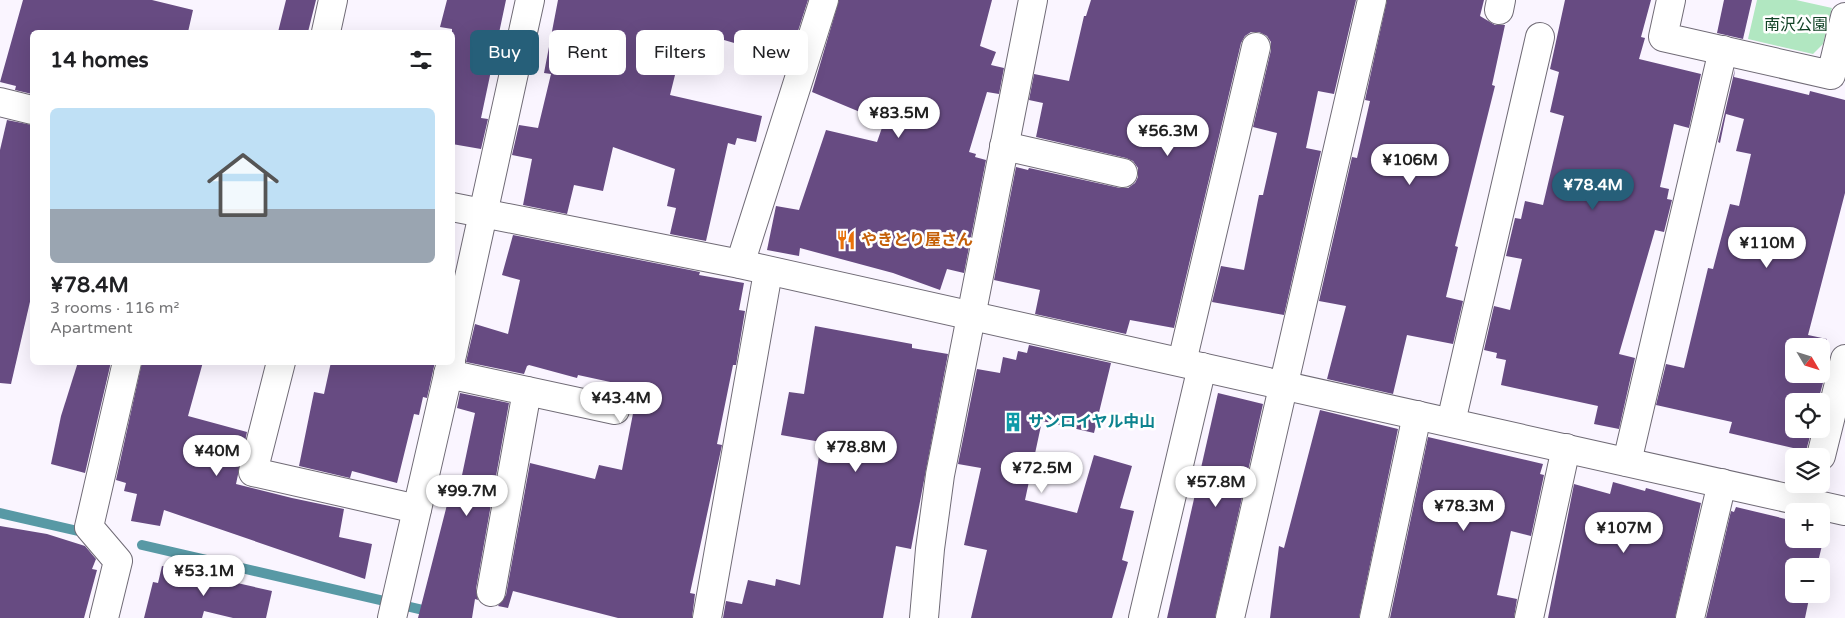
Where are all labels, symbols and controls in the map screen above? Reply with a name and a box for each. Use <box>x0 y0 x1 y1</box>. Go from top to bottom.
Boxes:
park label: 南沢公園 <box>1764 15 1828 35</box>
chip: Buy <box>470 30 539 75</box>
chip: Rent <box>549 30 626 75</box>
chip: Filters <box>636 30 724 75</box>
chip: New <box>734 30 808 75</box>
icon: filters <box>407 46 435 74</box>
text: 14 homes <box>50 48 149 73</box>
pin: ¥83.5M <box>858 96 940 139</box>
text: ¥83.5M <box>869 103 929 123</box>
pin: ¥56.3M <box>1127 114 1209 157</box>
text: ¥56.3M <box>1138 121 1198 141</box>
icon: home <box>198 140 288 230</box>
pin: ¥106M <box>1375 144 1445 186</box>
text: ¥106M <box>1382 150 1438 170</box>
pin: ¥78.4M <box>1552 168 1634 211</box>
text: ¥78.4M <box>1563 175 1623 195</box>
pin: ¥110M <box>1732 226 1802 269</box>
restaurant icon: やきとり屋さん <box>835 229 857 251</box>
place label: やきとり屋さん <box>861 230 973 250</box>
text: ¥110M <box>1739 233 1795 253</box>
text: ¥78.4M <box>50 273 129 298</box>
text: 3 rooms · 116 m² <box>50 298 179 318</box>
text: Apartment <box>50 318 133 338</box>
north arrow <box>1785 338 1830 382</box>
map controls <box>1785 338 1830 603</box>
pin: ¥43.4M <box>580 382 662 424</box>
text: ¥43.4M <box>591 388 651 408</box>
button: locate <box>1785 393 1830 438</box>
building icon: サンロイヤル中山 <box>1002 411 1024 433</box>
place label: サンロイヤル中山 <box>1028 412 1156 432</box>
pin: ¥78.8M <box>815 430 897 473</box>
pin: ¥40M <box>187 434 247 477</box>
text: ¥78.8M <box>826 437 886 457</box>
text: ¥40M <box>194 441 240 461</box>
button: layers <box>1785 448 1830 493</box>
pin: ¥72.5M <box>1001 452 1083 494</box>
text: ¥72.5M <box>1012 458 1072 478</box>
pin: ¥57.8M <box>1175 466 1257 508</box>
text: ¥57.8M <box>1186 472 1246 492</box>
pin: ¥99.7M <box>426 474 508 517</box>
text: ¥99.7M <box>437 481 497 501</box>
pin: ¥78.3M <box>1423 490 1505 532</box>
text: ¥78.3M <box>1434 496 1494 516</box>
button: + <box>1785 503 1830 548</box>
pin: ¥107M <box>1589 512 1659 554</box>
text: ¥107M <box>1596 518 1652 538</box>
pin: ¥53.1M <box>163 554 245 597</box>
button: − <box>1785 558 1830 603</box>
text: ¥53.1M <box>174 561 234 581</box>

